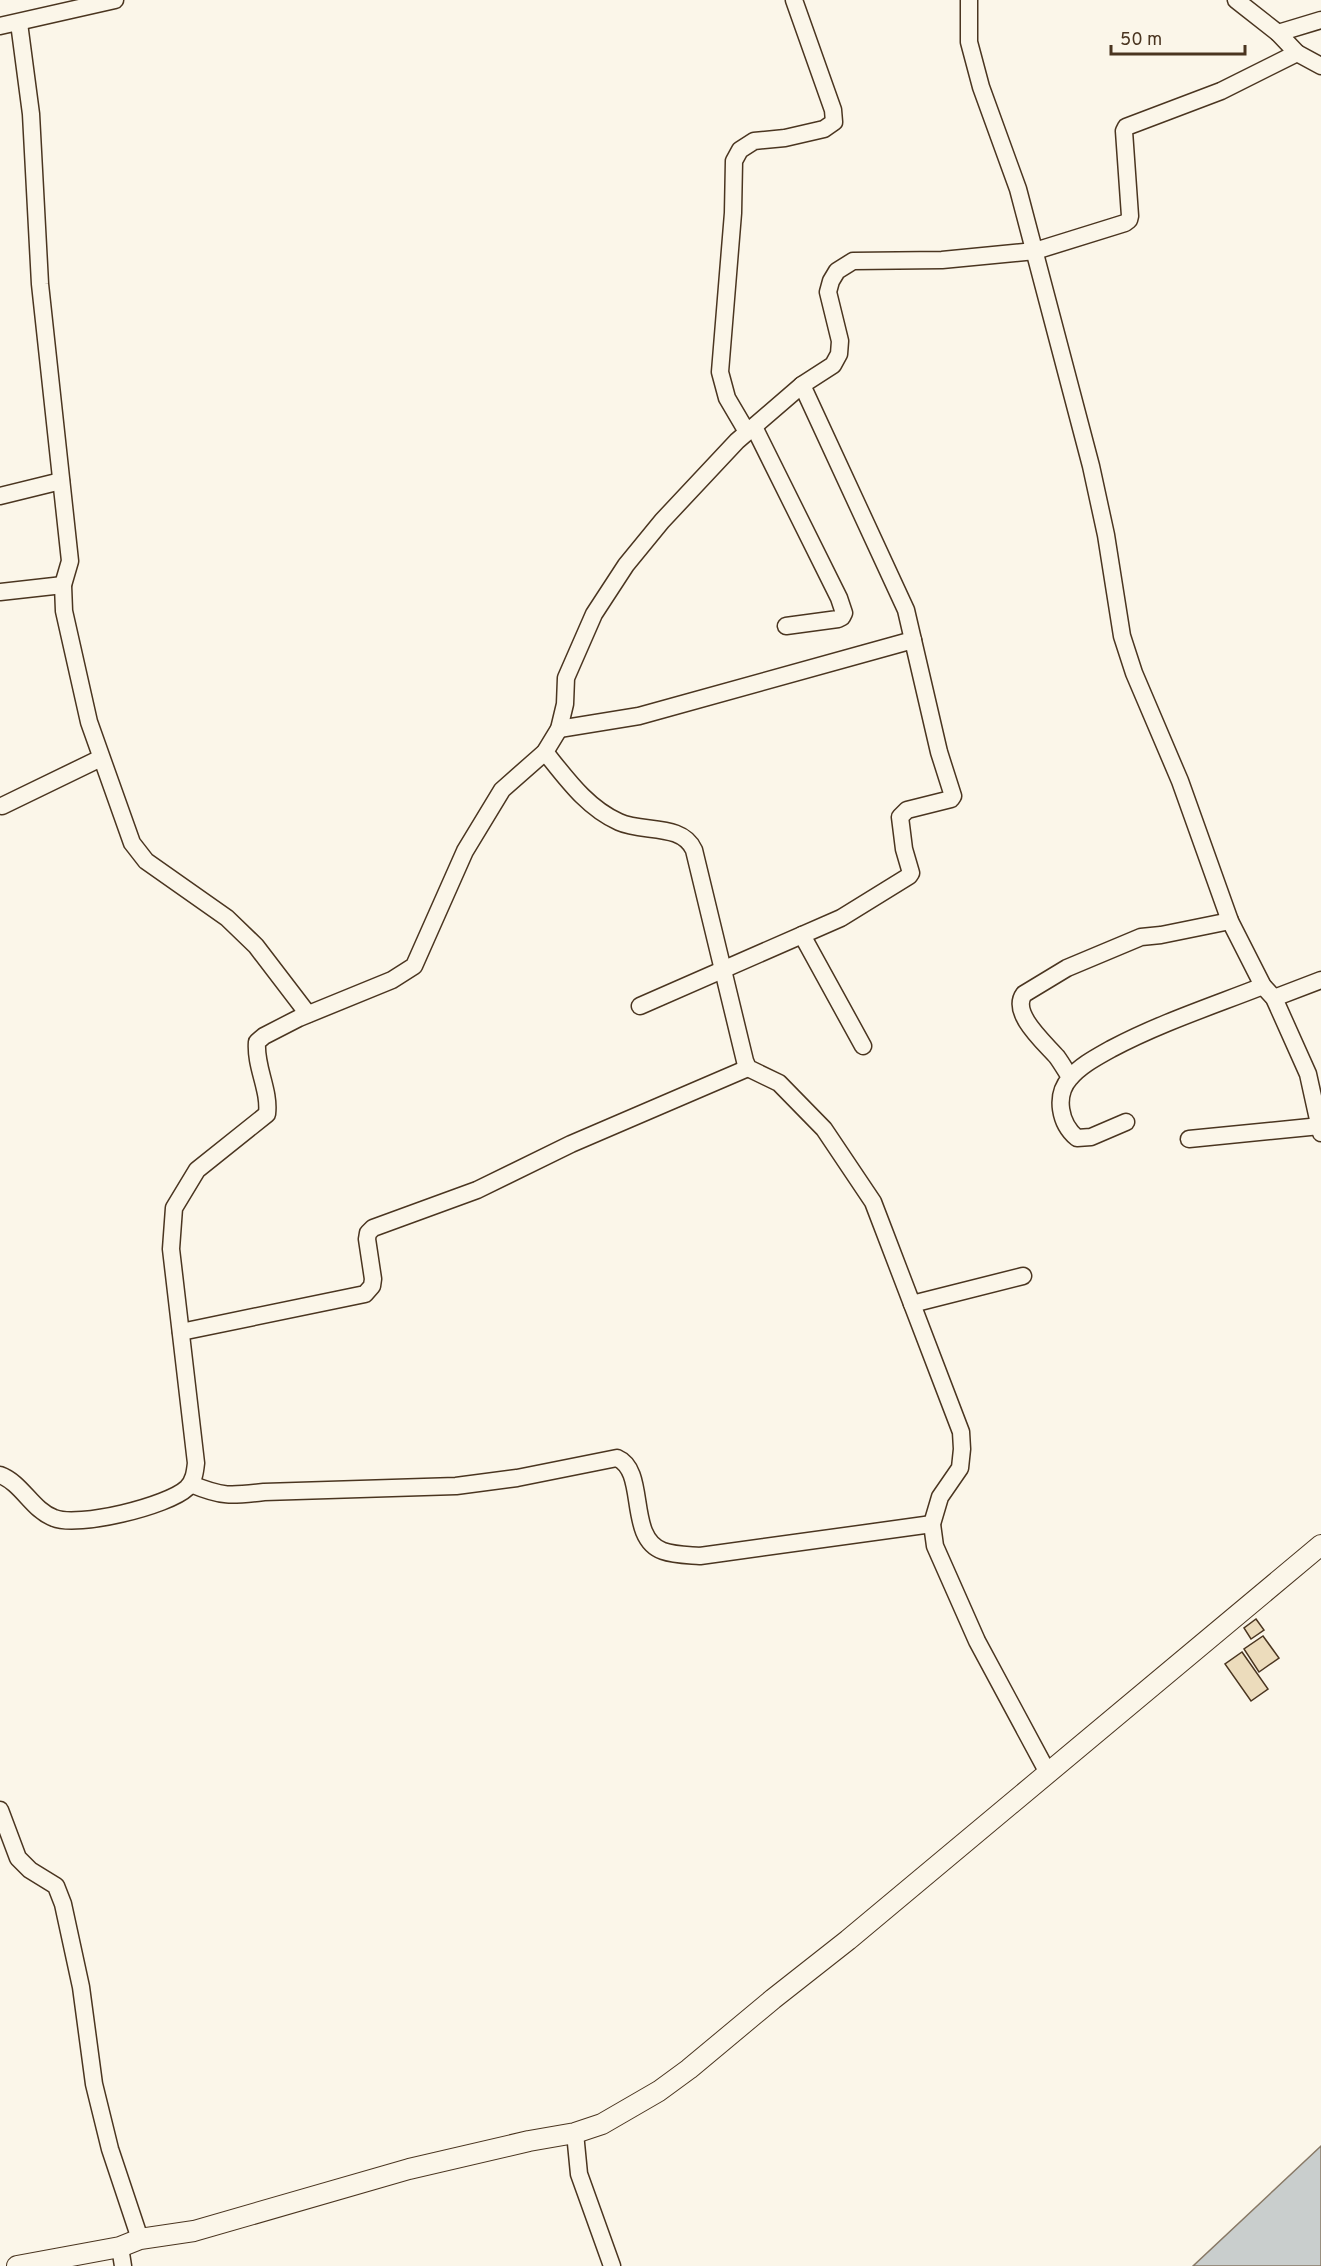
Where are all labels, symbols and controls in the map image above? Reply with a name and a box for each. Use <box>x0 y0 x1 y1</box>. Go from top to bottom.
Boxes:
scale bar <box>1111 18 1244 56</box>
text: 50 m <box>1120 29 1162 52</box>

